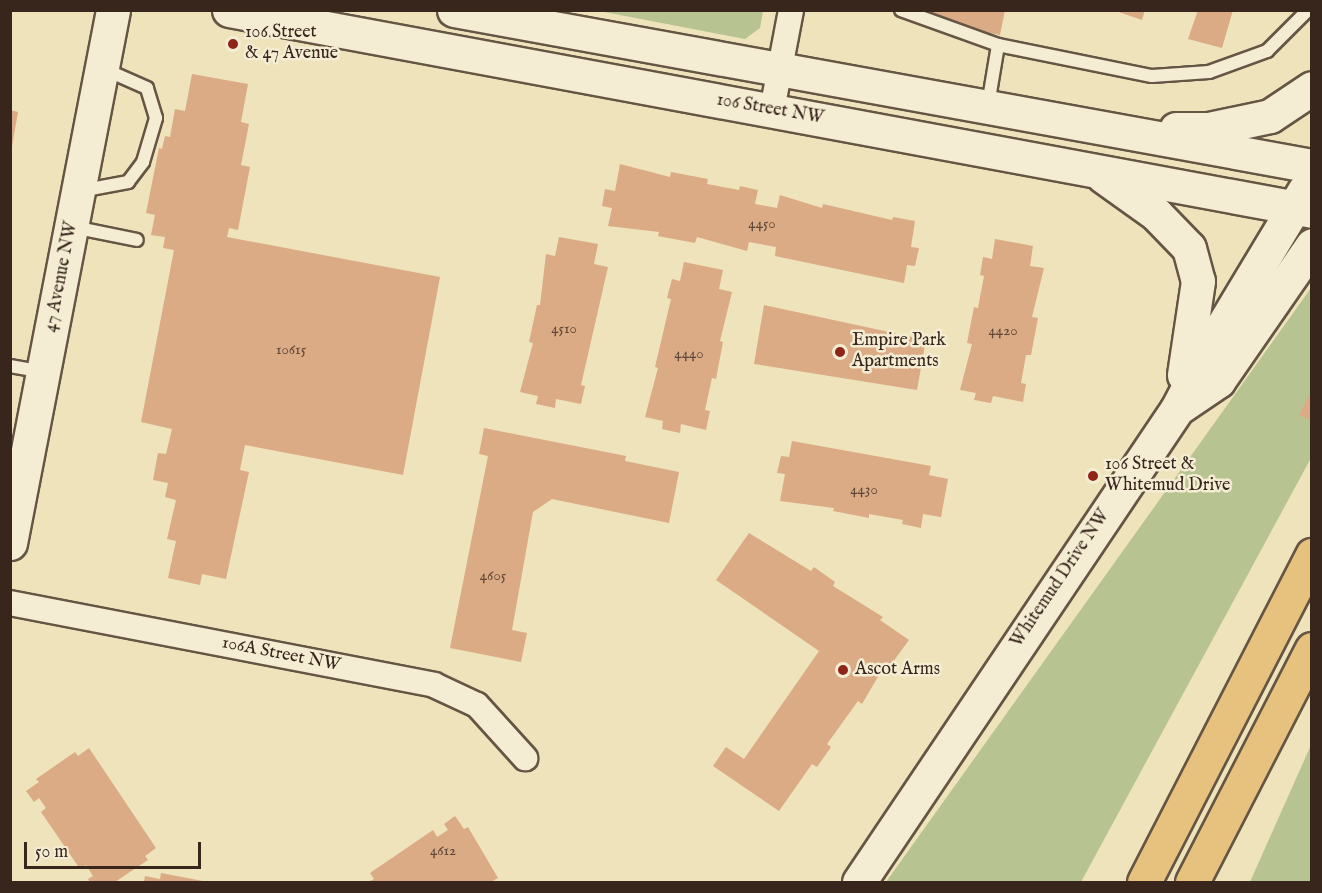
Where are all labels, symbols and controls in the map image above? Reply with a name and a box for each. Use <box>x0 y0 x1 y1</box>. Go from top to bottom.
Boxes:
place label: 106 Street & 47 Avenue <box>245 23 338 66</box>
marker: 106 Street & 47 Avenue <box>226 37 240 51</box>
street label: 106 Street NW <box>715 90 825 130</box>
house number: 4450 <box>748 215 776 233</box>
street label: 47 Avenue NW <box>41 220 83 334</box>
house number: 4510 <box>551 320 577 338</box>
house number: 4420 <box>988 322 1018 340</box>
place label: Empire Park Apartments <box>852 331 946 374</box>
house number: 10615 <box>276 341 306 359</box>
house number: 4440 <box>674 345 704 363</box>
marker: Empire Park Apartments <box>833 345 847 359</box>
place label: 106 Street & Whitemud Drive <box>1105 455 1230 498</box>
marker: 106 Street & Whitemud Drive <box>1086 469 1100 483</box>
house number: 4430 <box>850 481 878 499</box>
street label: Whitemud Drive NW <box>1007 506 1115 652</box>
house number: 4605 <box>480 567 506 585</box>
street label: 106A Street NW <box>220 633 342 677</box>
place label: Ascot Arms <box>855 659 940 681</box>
marker: Ascot Arms <box>836 663 850 677</box>
scale bar <box>27 830 204 868</box>
text: 50 m <box>35 841 68 864</box>
house number: 4612 <box>430 842 456 860</box>

